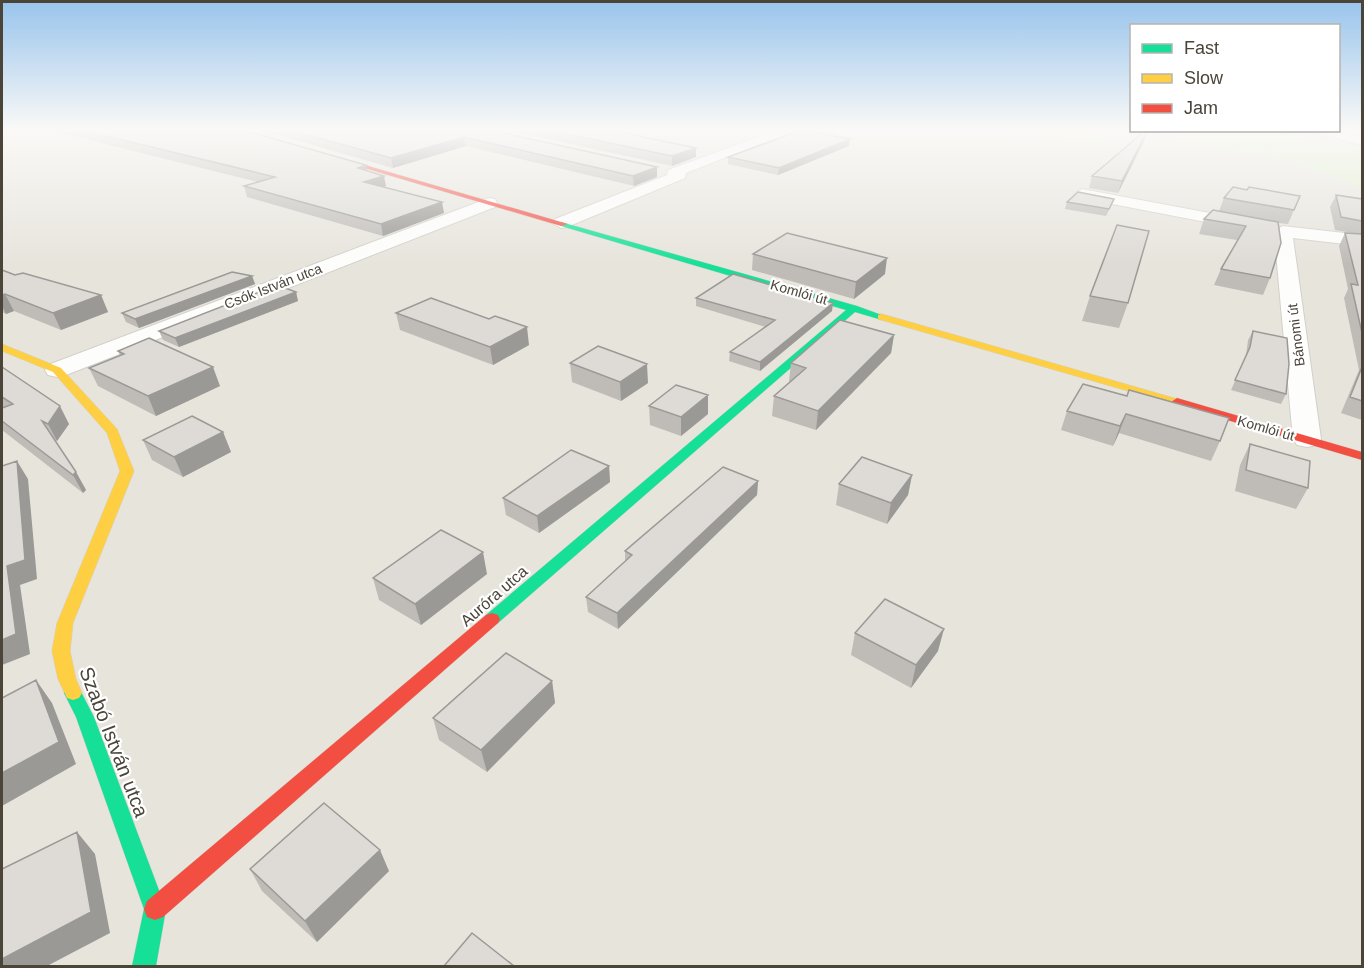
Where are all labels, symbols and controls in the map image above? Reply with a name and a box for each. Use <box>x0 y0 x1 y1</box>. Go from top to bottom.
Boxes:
legend <box>1130 24 1340 132</box>
text: Fast <box>1184 38 1219 58</box>
text: Slow <box>1184 68 1224 88</box>
text: Jam <box>1184 98 1218 118</box>
street label: Csók István utca <box>222 260 324 312</box>
street label: Komlói út <box>769 276 829 308</box>
street label: Bánomi út <box>1284 303 1308 367</box>
street label: Komlói út <box>1236 412 1296 444</box>
street label: Auróra utca <box>457 562 531 630</box>
street label: Szabó István utca <box>75 664 153 821</box>

